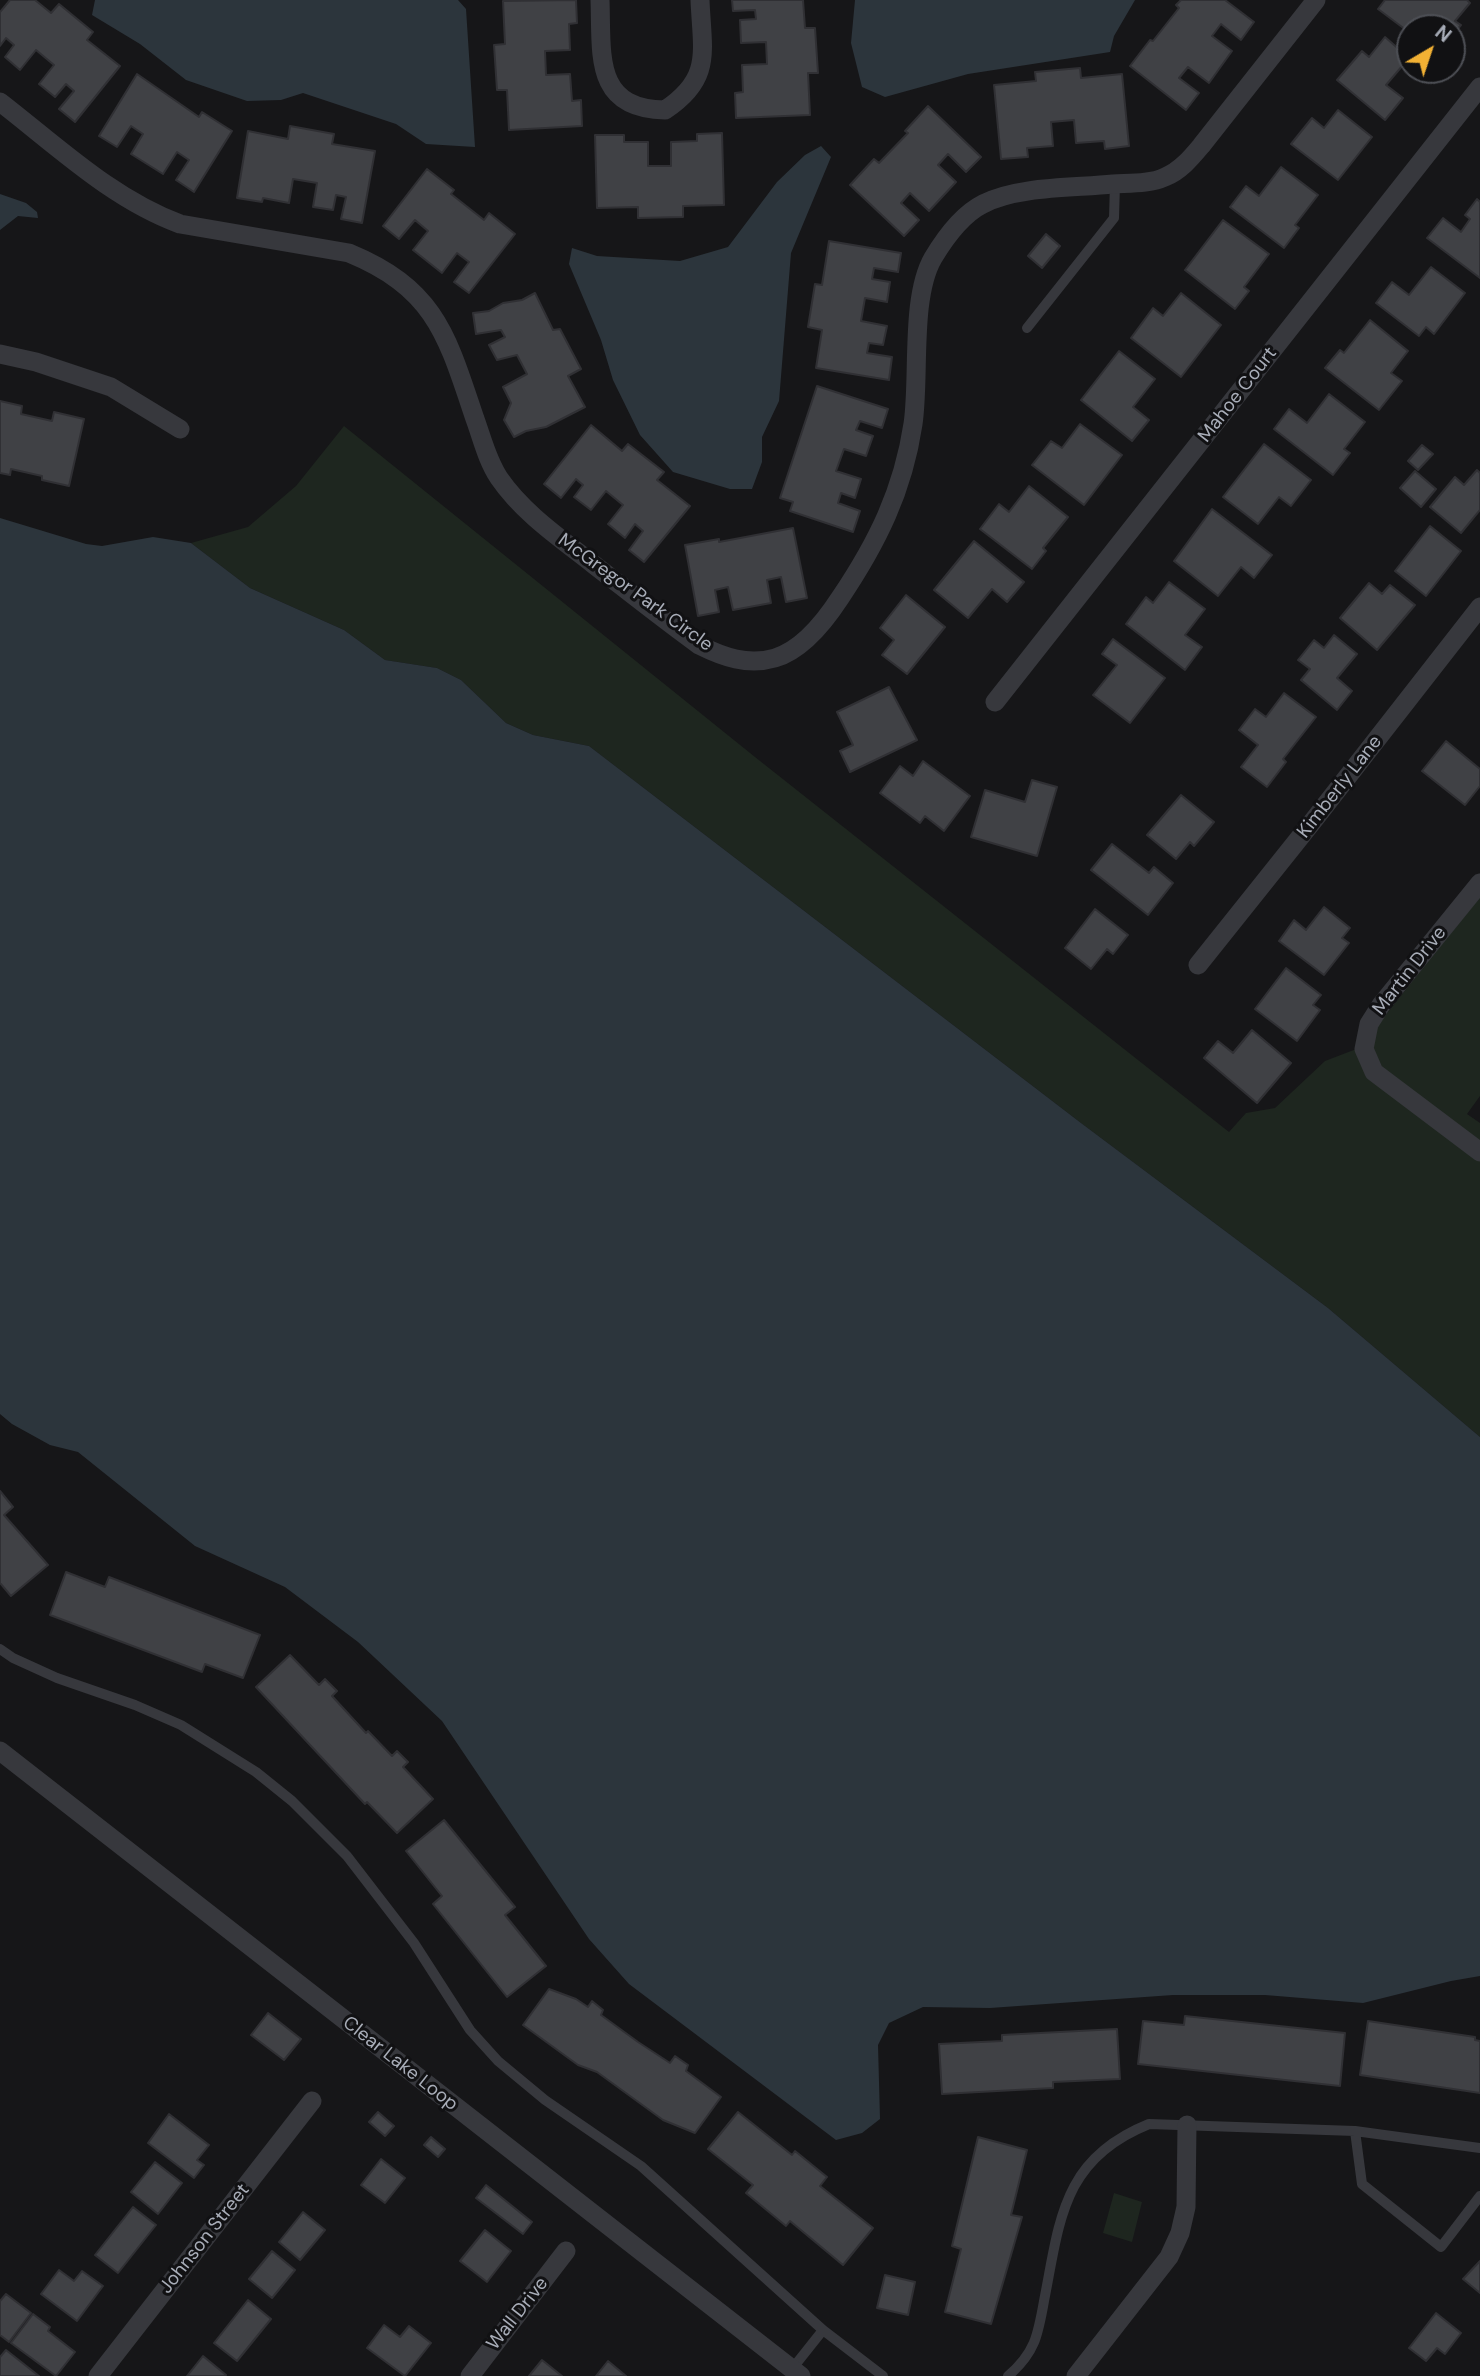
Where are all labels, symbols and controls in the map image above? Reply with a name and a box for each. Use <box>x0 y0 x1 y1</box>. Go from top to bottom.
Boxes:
north arrow <box>1396 14 1466 84</box>
text: N <box>1430 20 1457 48</box>
street label: Mahoe Court <box>1194 343 1282 447</box>
street label: McGregor Park Circle <box>553 529 717 657</box>
street label: Kimberly Lane <box>1293 731 1387 843</box>
street label: Martin Drive <box>1368 922 1452 1020</box>
street label: Clear Lake Loop <box>338 2012 462 2116</box>
street label: Johnson Street <box>155 2179 255 2299</box>
street label: Wall Drive <box>482 2273 554 2355</box>

